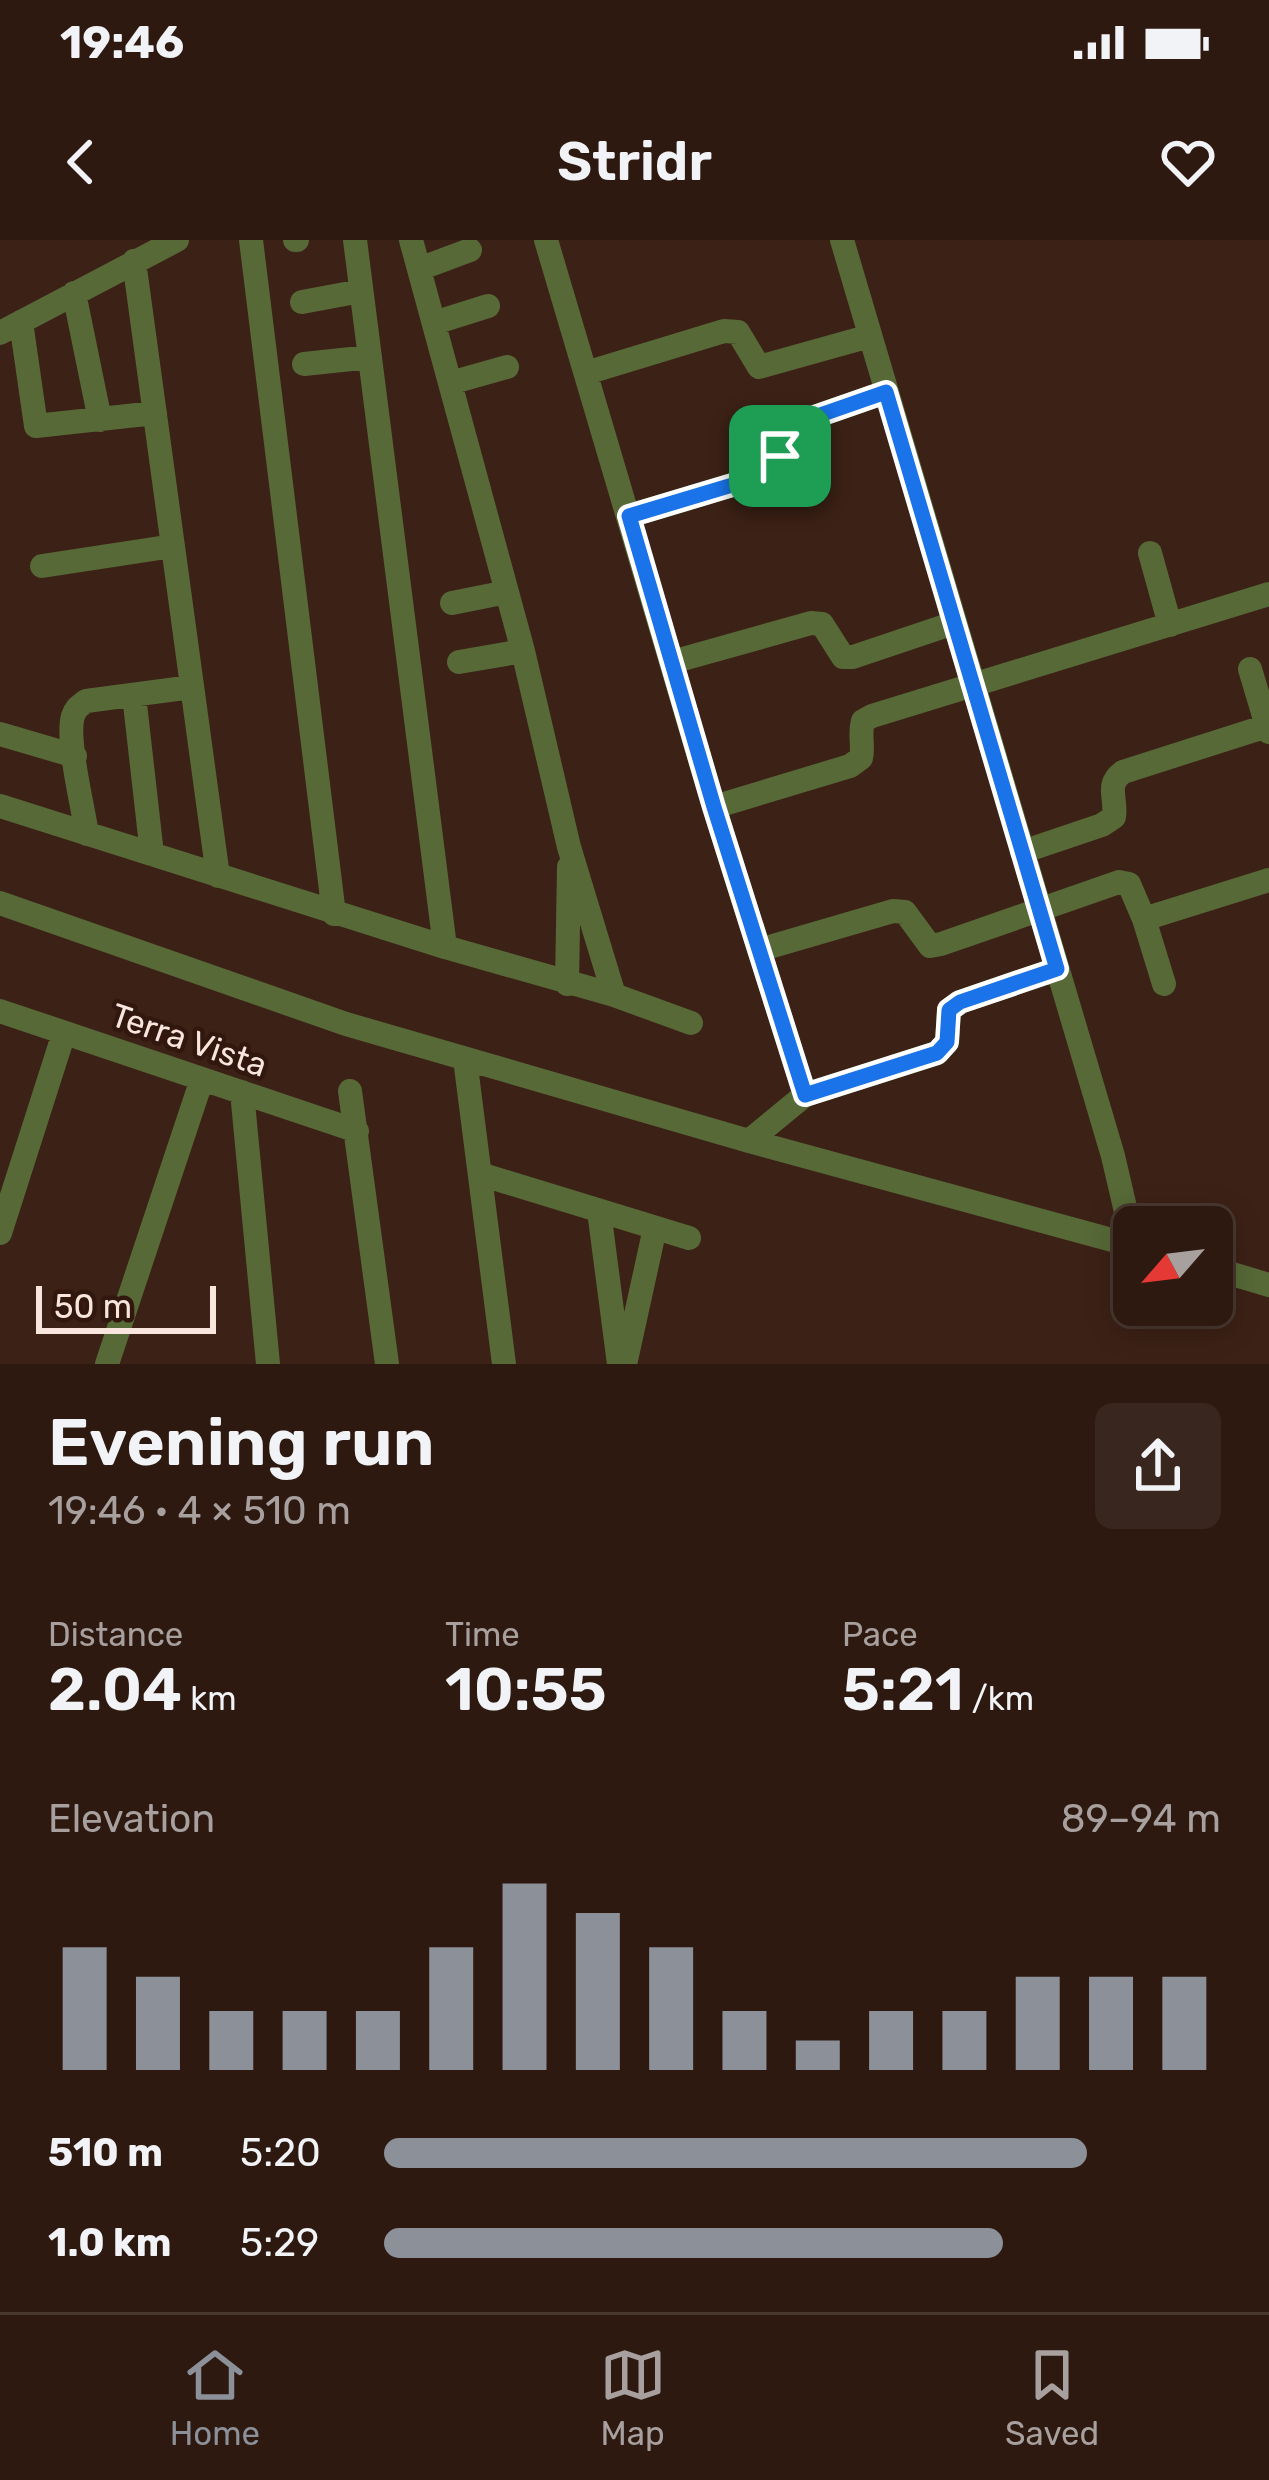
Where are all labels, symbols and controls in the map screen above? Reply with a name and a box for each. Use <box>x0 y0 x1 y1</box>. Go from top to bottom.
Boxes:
text: 19:46 <box>60 16 184 69</box>
icon: back <box>48 129 114 195</box>
icon: heart <box>1155 129 1221 195</box>
text: Stridr <box>557 130 712 194</box>
pin <box>729 405 831 507</box>
icon: arrive <box>747 423 813 489</box>
street label: Terra Vista <box>106 995 272 1085</box>
north arrow <box>1113 1206 1233 1326</box>
map controls <box>1113 1206 1233 1326</box>
scale bar <box>36 1280 216 1333</box>
text: 50 m <box>54 1287 132 1326</box>
text: Evening run <box>48 1403 434 1482</box>
button: share <box>1095 1403 1221 1529</box>
text: 19:46 · 4 × 510 m <box>48 1488 351 1534</box>
text: Distance <box>48 1615 183 1654</box>
text: Time <box>445 1615 520 1654</box>
text: Pace <box>842 1615 918 1654</box>
text: 2.04 <box>48 1654 182 1725</box>
text: 10:55 <box>445 1654 607 1725</box>
text: 5:21 <box>842 1654 964 1725</box>
text: km <box>182 1679 237 1718</box>
text: /km <box>964 1679 1034 1718</box>
text: Elevation <box>48 1796 215 1842</box>
text: 89–94 m <box>1061 1796 1221 1842</box>
text: 510 m <box>48 2130 163 2176</box>
text: 5:20 <box>240 2130 321 2176</box>
text: 1.0 km <box>48 2220 172 2266</box>
text: 5:29 <box>240 2220 319 2266</box>
tab: Home <box>170 2342 260 2453</box>
tab: Map <box>600 2342 666 2453</box>
tab: Saved <box>1005 2342 1099 2453</box>

